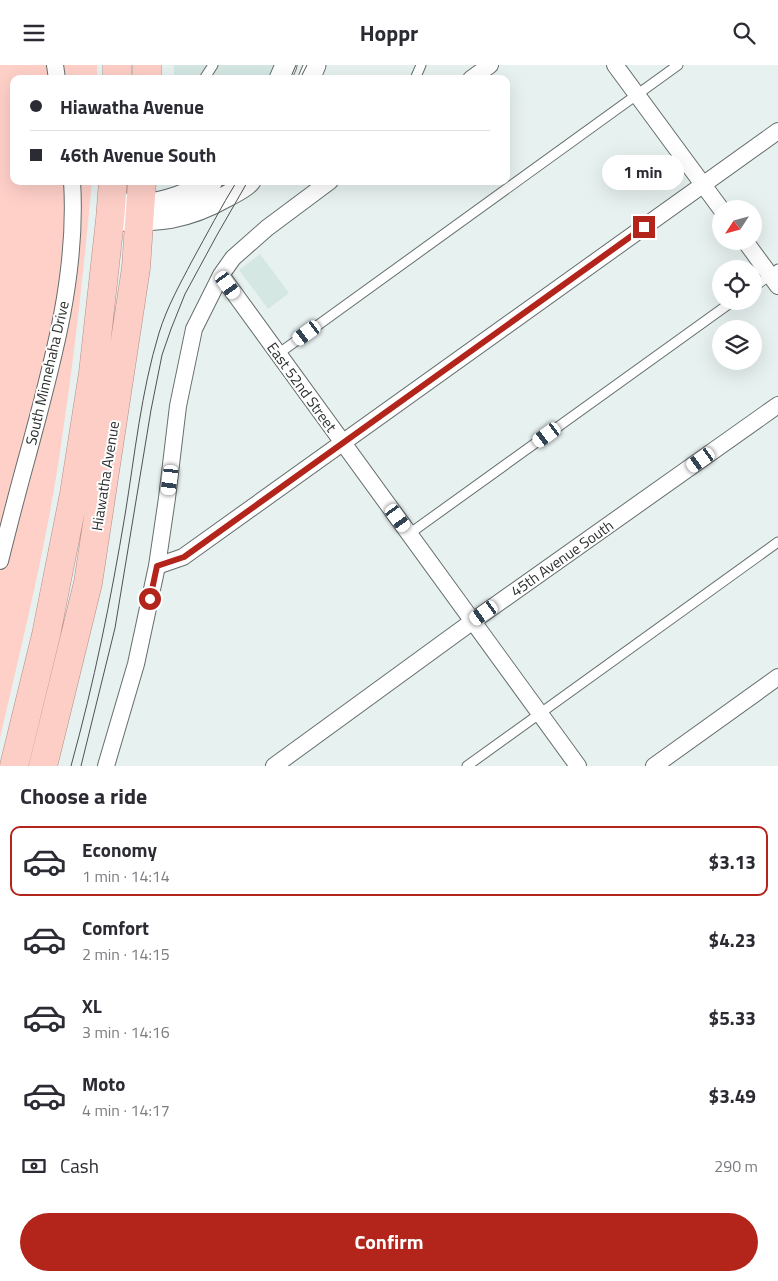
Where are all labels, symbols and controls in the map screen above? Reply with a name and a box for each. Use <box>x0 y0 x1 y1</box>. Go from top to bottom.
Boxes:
text: Hoppr <box>360 16 418 50</box>
icon: menu <box>20 19 48 47</box>
icon: search <box>730 19 758 47</box>
text: Hiawatha Avenue <box>60 92 204 121</box>
text: 46th Avenue South <box>60 140 216 169</box>
callout: 1 min <box>603 155 685 189</box>
text: 1 min <box>624 160 662 184</box>
north arrow <box>712 200 762 250</box>
map controls <box>712 200 762 370</box>
route end <box>633 216 655 238</box>
button: locate <box>712 260 762 310</box>
car <box>213 268 242 302</box>
street label: South Minnehaha Drive <box>19 299 75 447</box>
car <box>290 318 323 348</box>
button: layers <box>712 320 762 370</box>
street label: East 52nd Street <box>262 337 343 437</box>
street label: Hiawatha Avenue <box>85 419 125 533</box>
car <box>530 420 563 450</box>
car <box>684 445 717 475</box>
car <box>160 464 179 496</box>
car <box>383 501 412 535</box>
street label: 45th Avenue South <box>506 514 618 602</box>
route start <box>139 588 161 610</box>
car <box>467 598 500 628</box>
text: Choose a ride <box>20 779 147 813</box>
text: Economy <box>82 835 157 864</box>
icon: car <box>22 839 67 884</box>
text: $3.13 <box>709 847 756 876</box>
text: 1 min · 14:14 <box>82 864 170 888</box>
text: Comfort <box>82 913 149 942</box>
icon: car <box>22 917 67 962</box>
text: $4.23 <box>709 925 756 954</box>
text: 2 min · 14:15 <box>82 942 170 966</box>
text: XL <box>82 991 102 1020</box>
icon: car <box>22 995 67 1040</box>
text: $5.33 <box>709 1003 756 1032</box>
text: 3 min · 14:16 <box>82 1020 170 1044</box>
text: Moto <box>82 1069 125 1098</box>
icon: car <box>22 1073 67 1118</box>
text: $3.49 <box>709 1081 756 1110</box>
text: 4 min · 14:17 <box>82 1098 170 1122</box>
text: Cash <box>60 1151 99 1180</box>
icon: cash <box>20 1152 48 1180</box>
text: 290 m <box>714 1154 758 1178</box>
button: Confirm <box>20 1213 758 1271</box>

